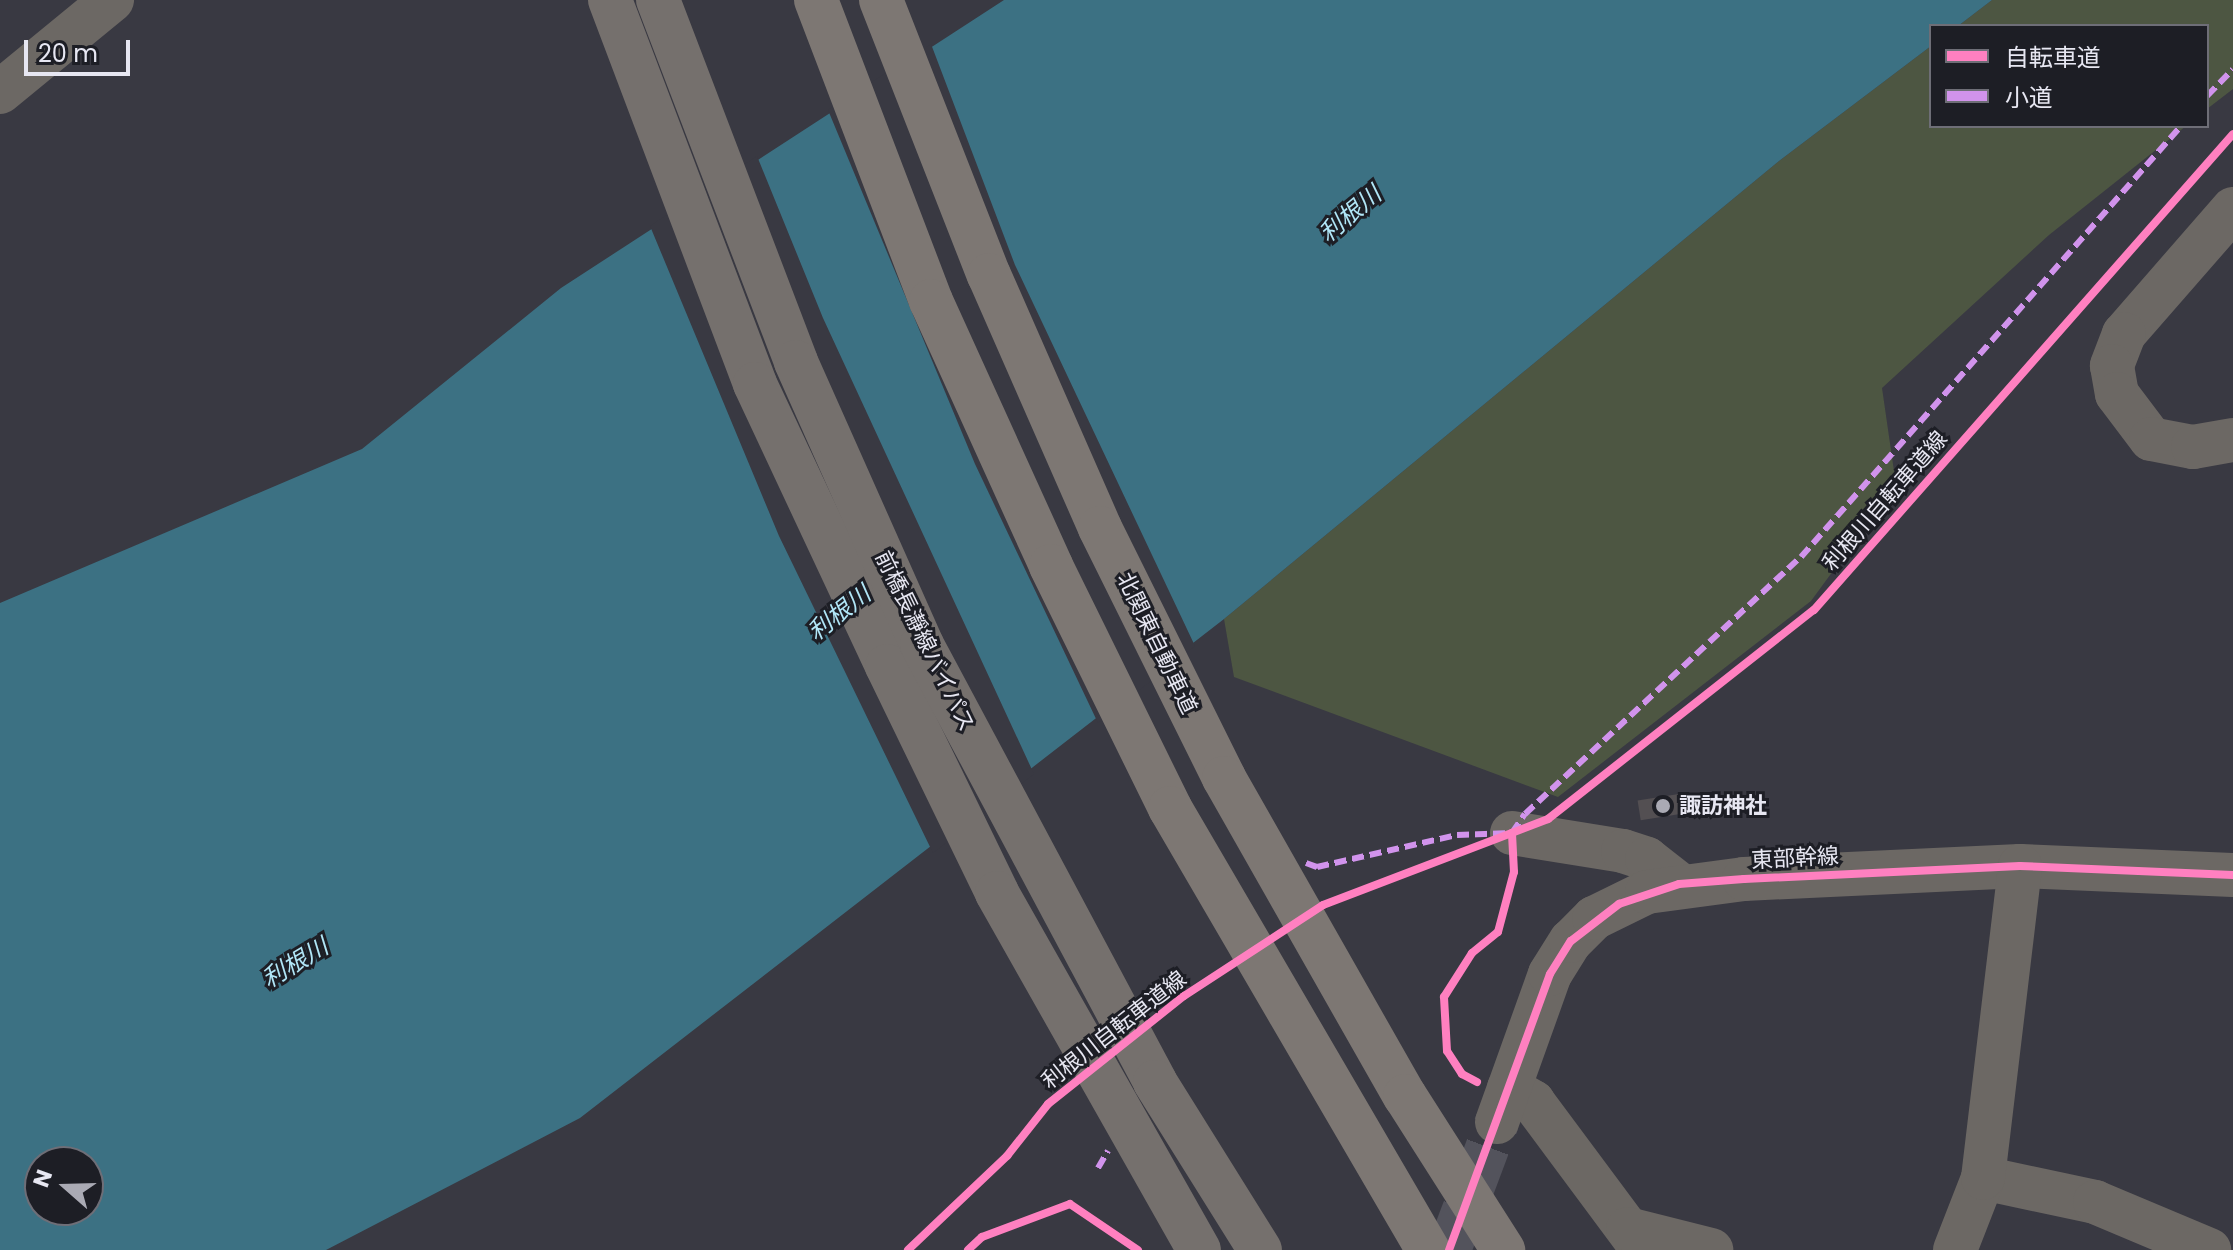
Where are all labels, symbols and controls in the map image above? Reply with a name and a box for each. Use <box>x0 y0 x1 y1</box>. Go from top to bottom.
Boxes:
scale bar <box>28 24 134 74</box>
legend <box>1929 24 2209 128</box>
text: 20 m <box>38 37 98 70</box>
text: 自転車道 <box>2005 41 2101 74</box>
text: 小道 <box>2005 81 2053 114</box>
water label: 利根川 <box>1313 180 1387 248</box>
street label: 利根川自転車道線 <box>1817 426 1953 576</box>
street label: 前橋長瀞線バイパス <box>870 546 980 736</box>
street label: 北関東自動車道 <box>1111 568 1203 718</box>
water label: 利根川 <box>802 579 876 647</box>
place label: 諏訪神社 <box>1679 793 1767 819</box>
marker: 諏訪神社 <box>1654 797 1672 815</box>
street label: 東部幹線 <box>1750 843 1840 873</box>
water label: 利根川 <box>257 932 333 994</box>
street label: 利根川自転車道線 <box>1037 965 1191 1095</box>
north arrow <box>24 1146 104 1226</box>
text: N <box>25 1165 60 1191</box>

